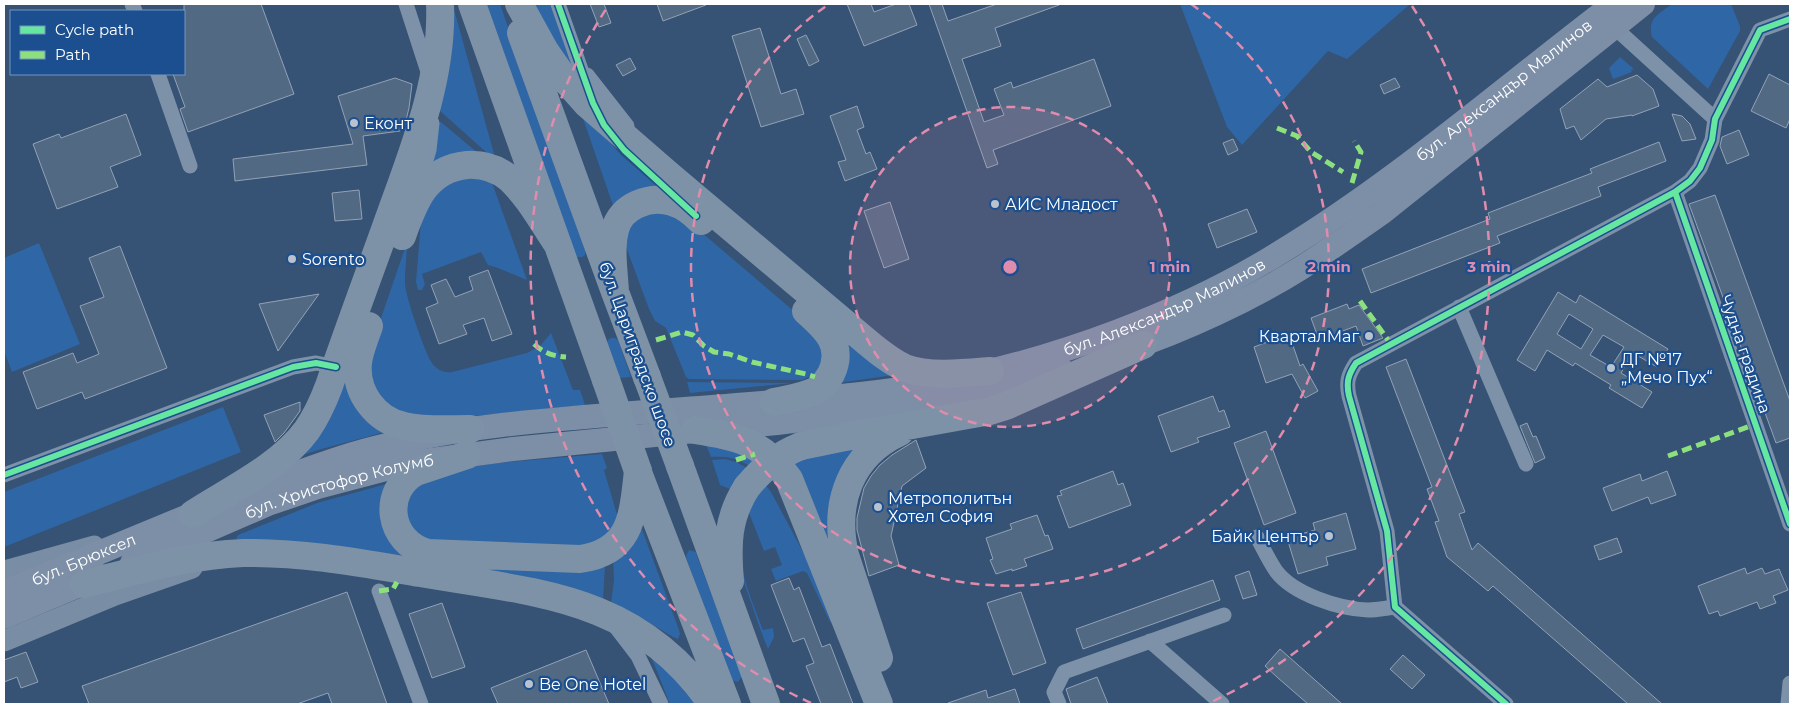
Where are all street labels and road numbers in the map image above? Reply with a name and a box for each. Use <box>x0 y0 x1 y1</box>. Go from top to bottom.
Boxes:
street label: бул. Александър Малинов <box>1412 15 1596 166</box>
street label: бул. Александър Малинов <box>1061 254 1269 360</box>
street label: бул. Цариградско шосе <box>595 259 680 449</box>
street label: Чудна градина <box>1716 292 1775 416</box>
street label: бул. Христофор Колумб <box>242 451 435 523</box>
street label: бул. Брюксел <box>29 530 139 590</box>

